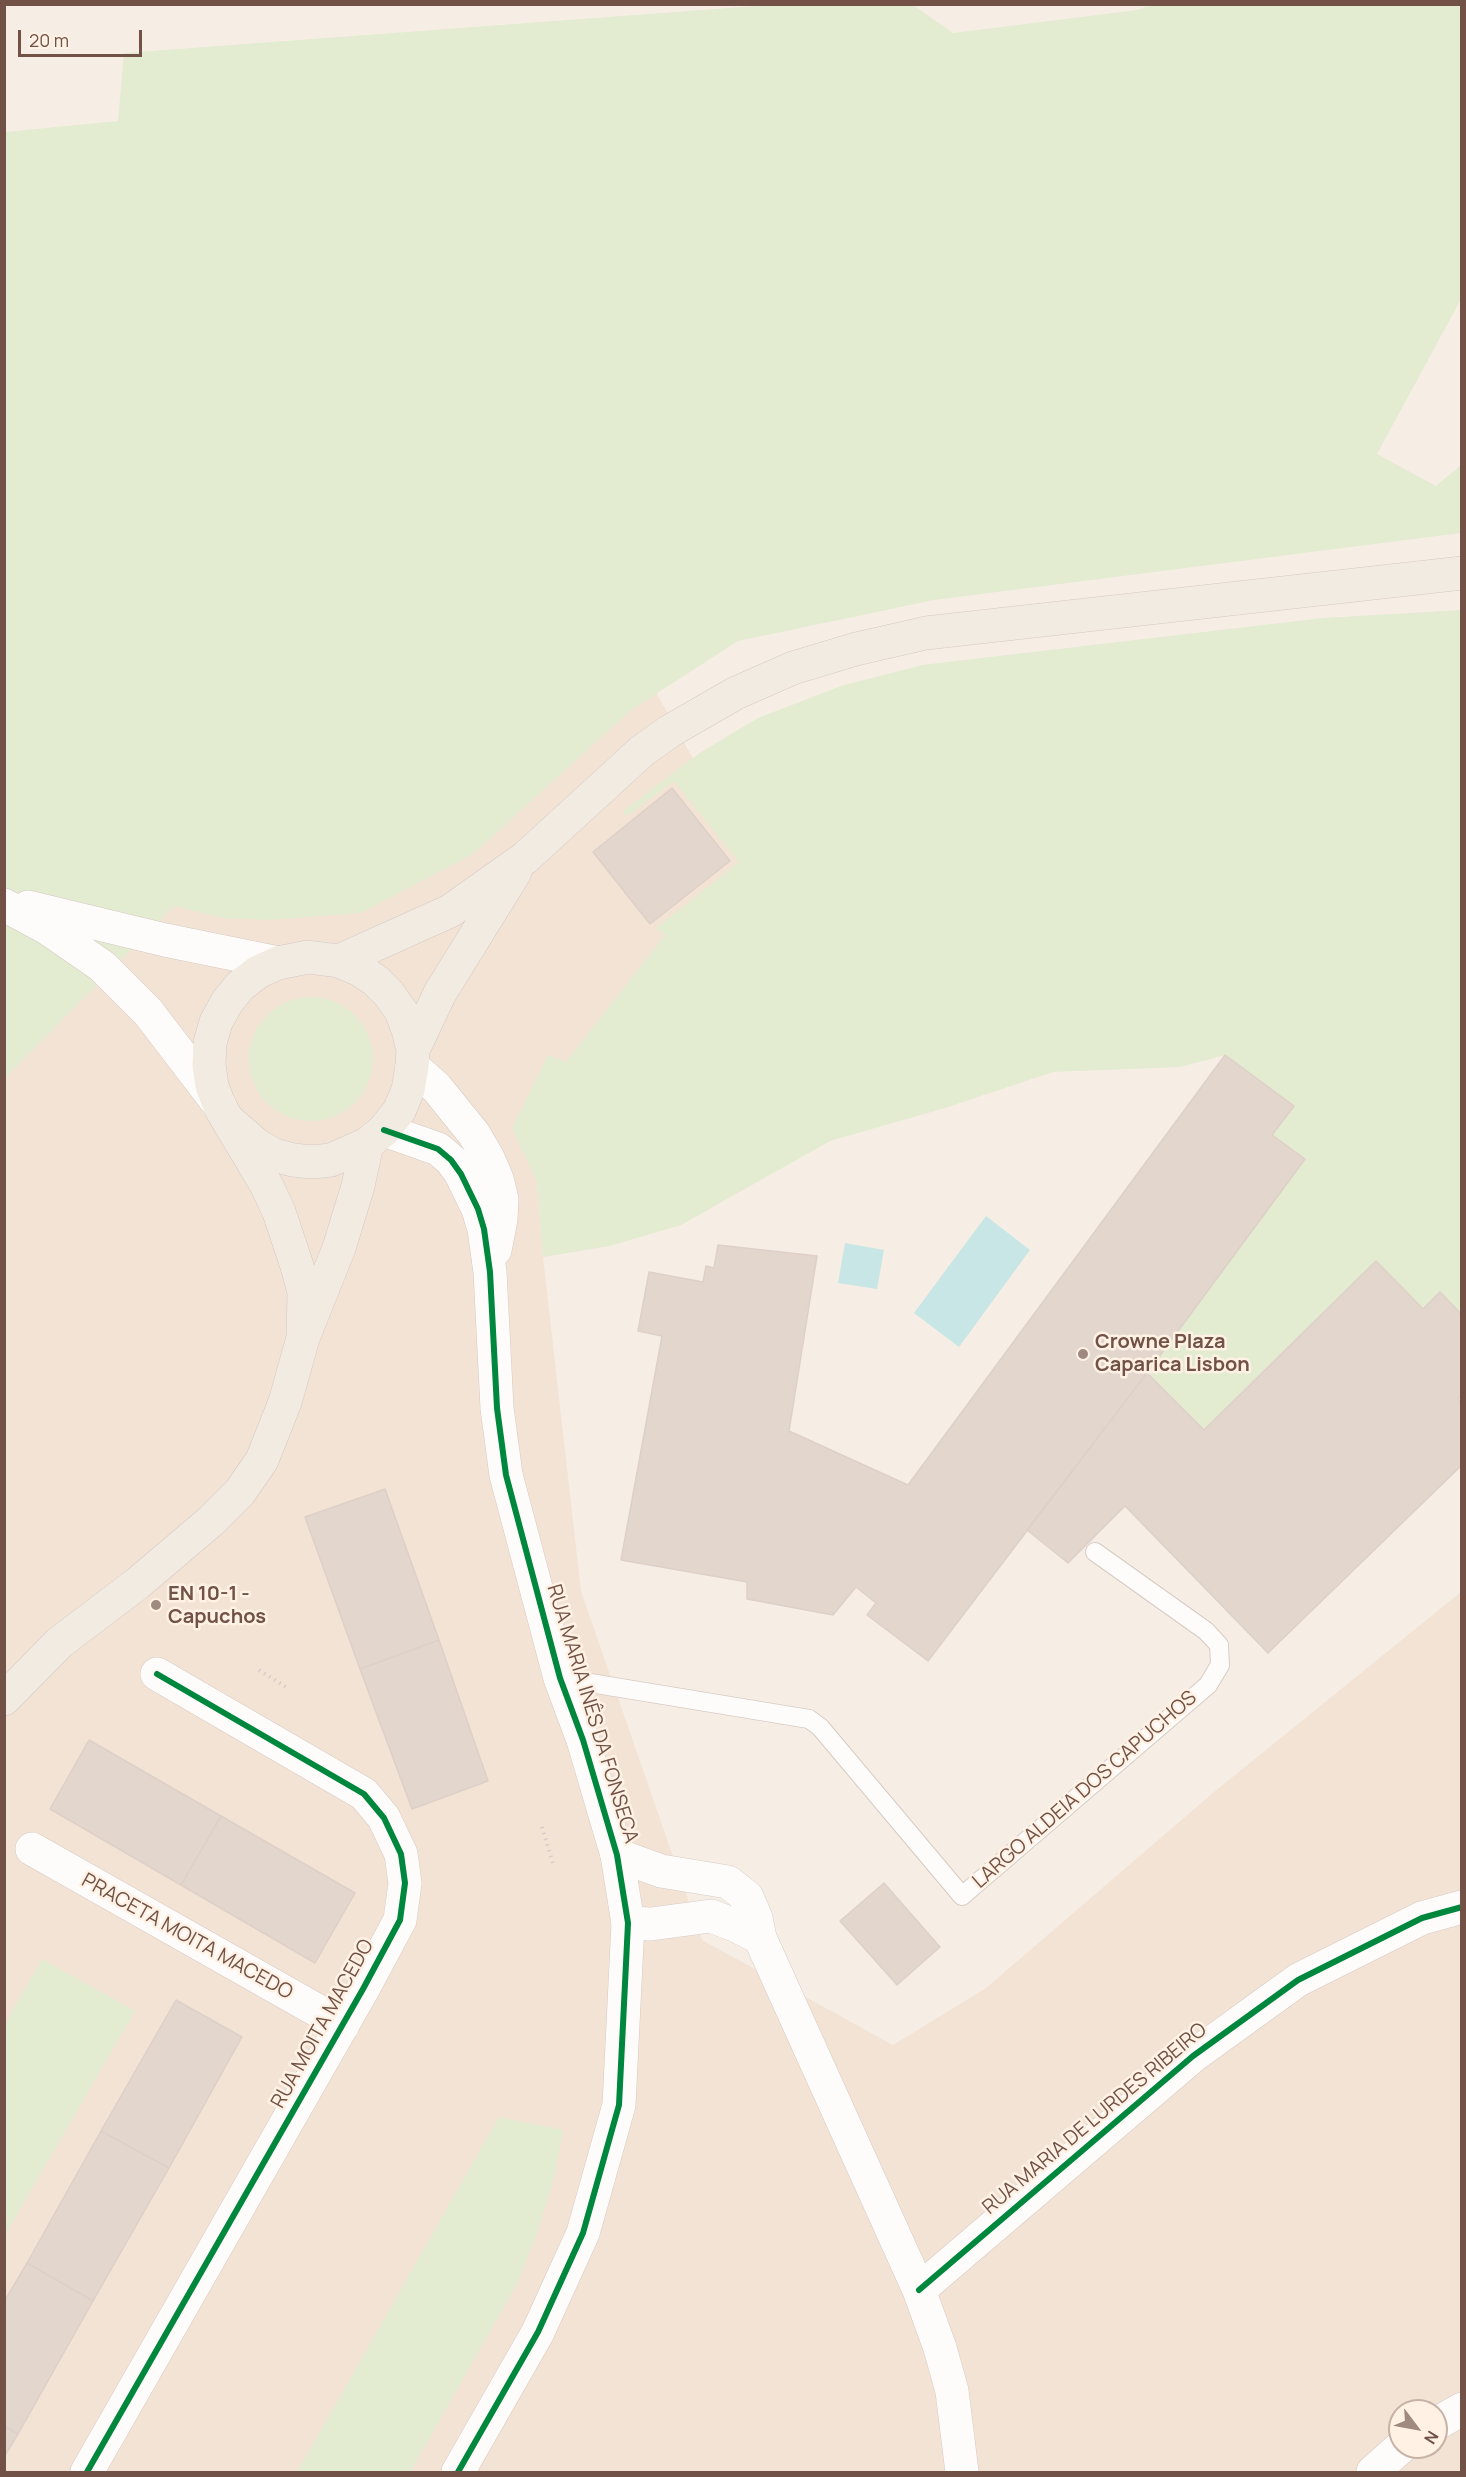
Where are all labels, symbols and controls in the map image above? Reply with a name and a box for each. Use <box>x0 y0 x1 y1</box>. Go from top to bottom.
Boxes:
scale bar <box>21 18 146 56</box>
text: 20 m <box>29 28 69 52</box>
place label: Crowne Plaza Caparica Lisbon <box>1095 1330 1250 1377</box>
marker: Crowne Plaza Caparica Lisbon <box>1076 1347 1090 1361</box>
place label: EN 10-1 - Capuchos <box>168 1582 266 1629</box>
street label: RUA MARIA INÊS DA FONSECA <box>541 1582 643 1846</box>
marker: EN 10-1 - Capuchos <box>149 1598 163 1612</box>
street label: LARGO ALDEIA DOS CAPUCHOS <box>968 1686 1202 1894</box>
street label: PRACETA MOITA MACEDO <box>77 1869 297 2005</box>
street label: RUA MOITA MACEDO <box>267 1935 379 2113</box>
street label: RUA MARIA DE LURDES RIBEIRO <box>978 2018 1212 2220</box>
north arrow <box>1388 2399 1448 2459</box>
text: N <box>1419 2427 1444 2448</box>

